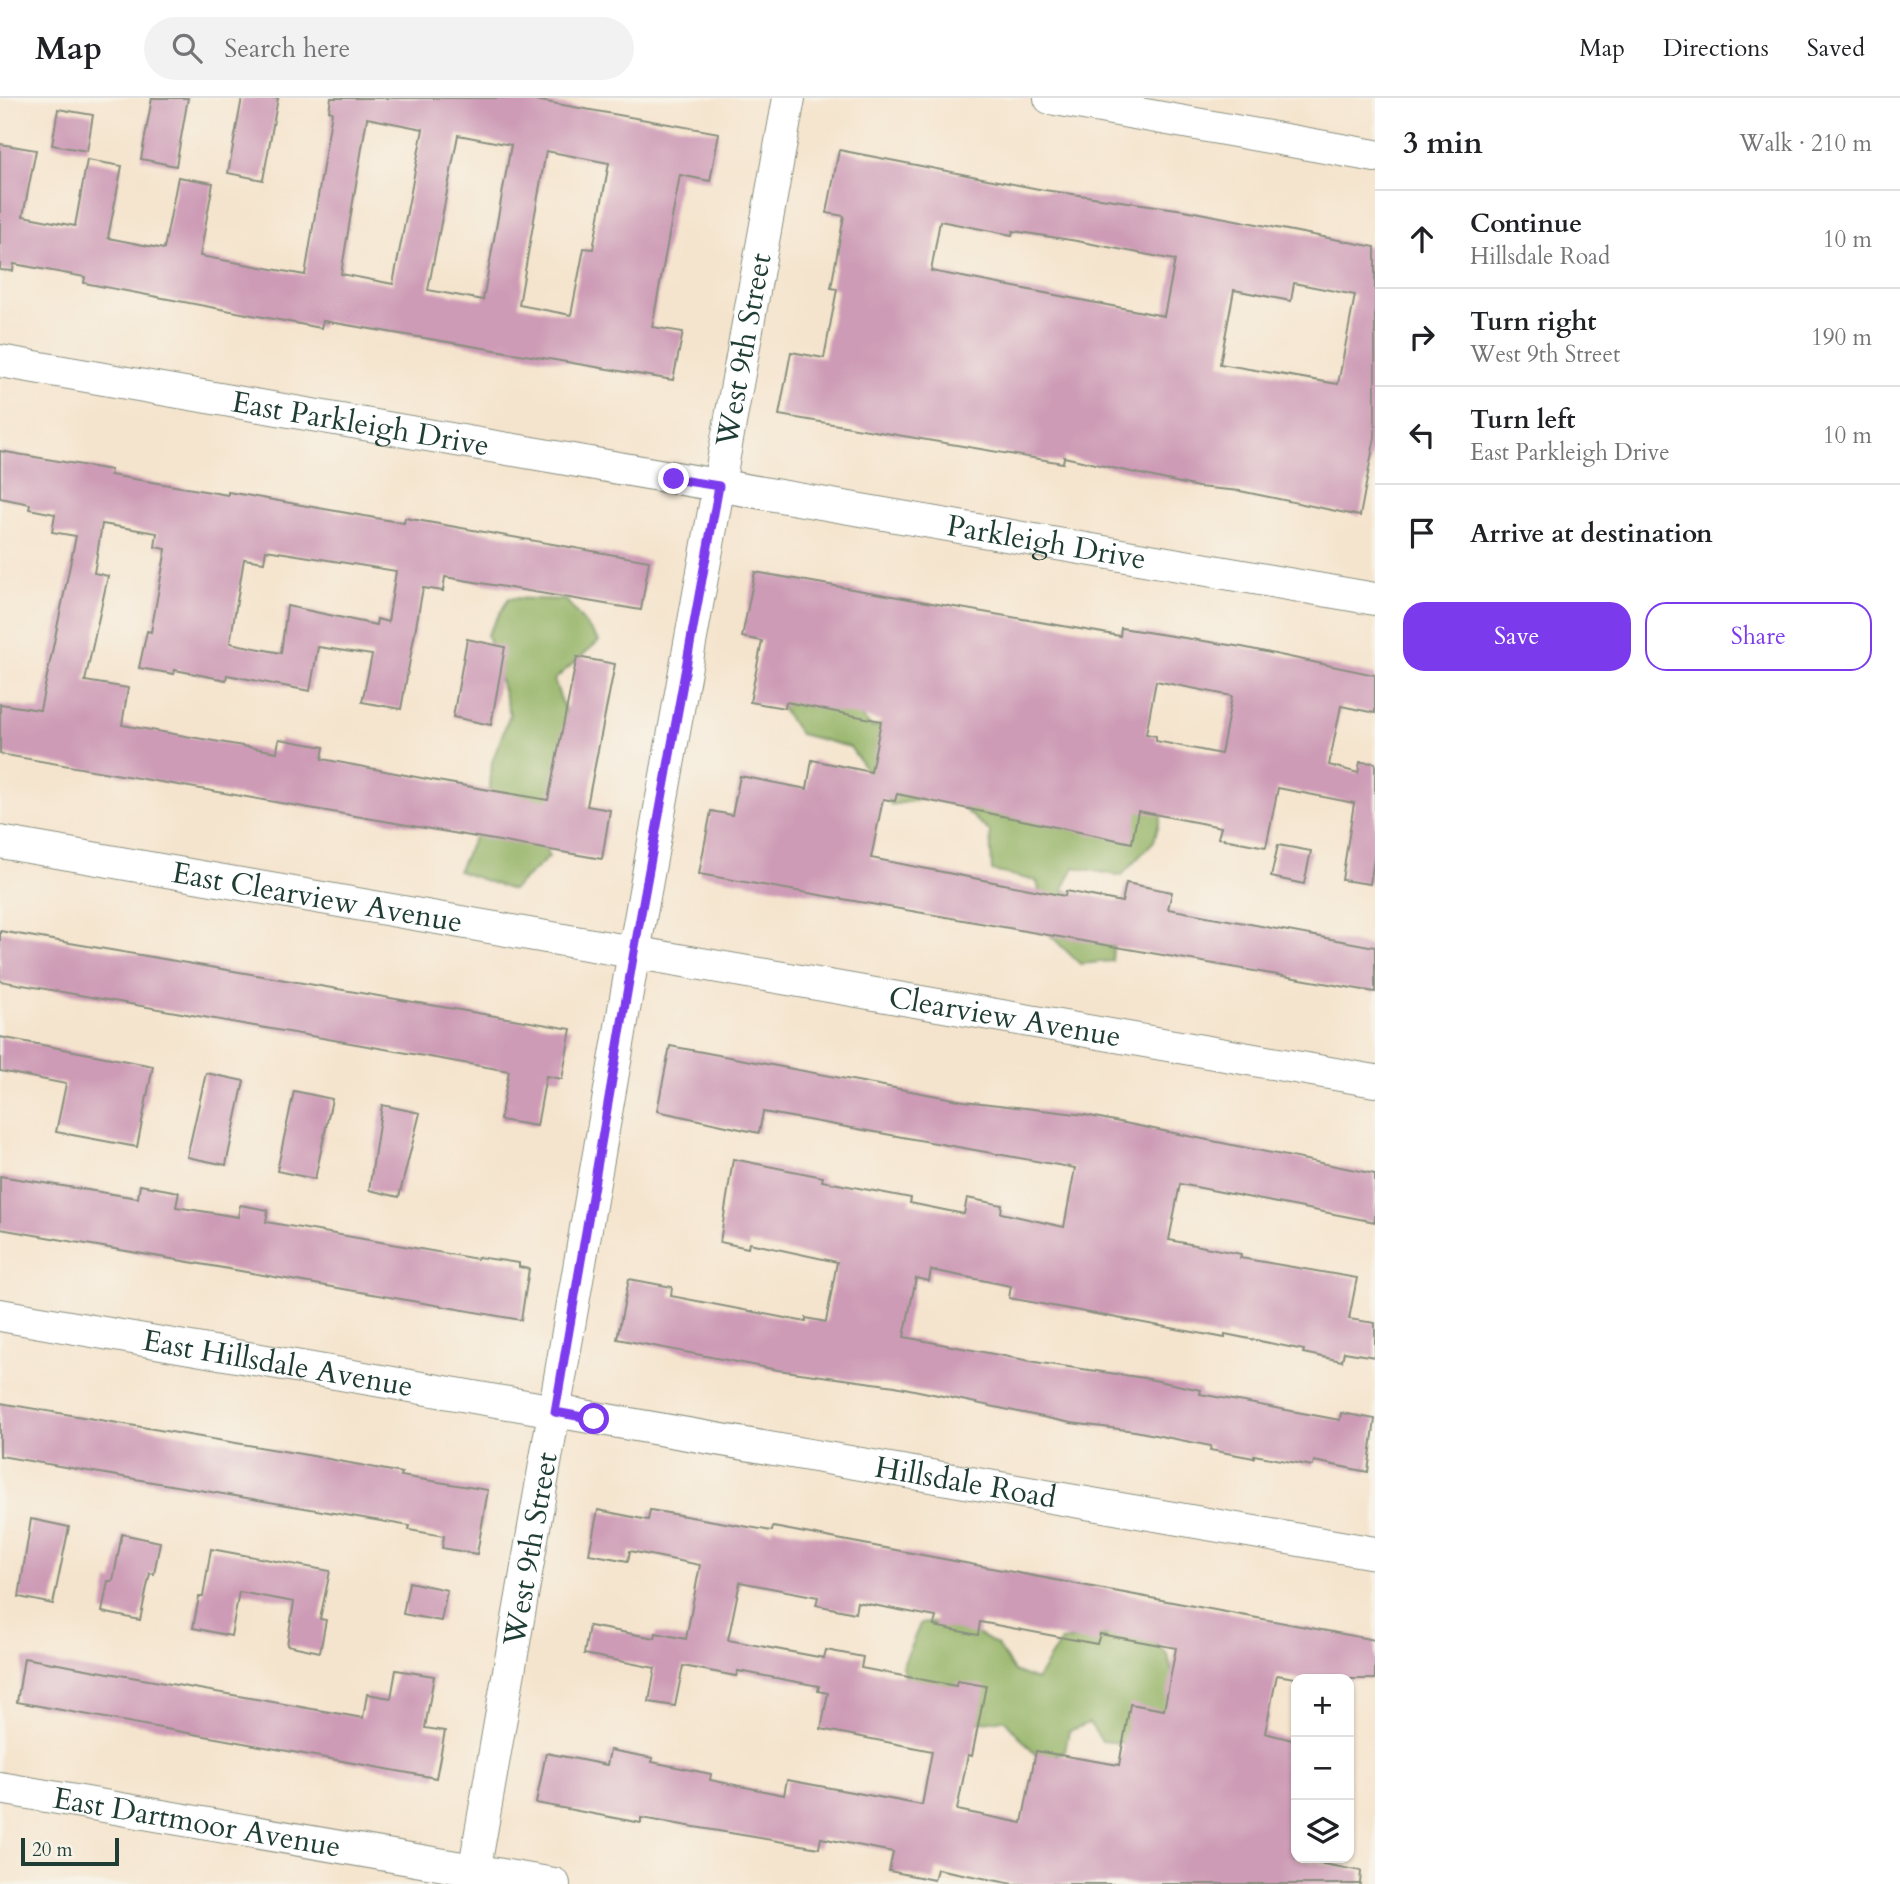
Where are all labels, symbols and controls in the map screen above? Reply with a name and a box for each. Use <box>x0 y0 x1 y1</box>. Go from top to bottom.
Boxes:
search box <box>144 17 634 80</box>
text: Map <box>35 26 102 71</box>
icon: search <box>168 29 206 67</box>
text: Search here <box>224 31 350 66</box>
text: Map <box>1579 32 1625 65</box>
text: Directions <box>1663 32 1769 65</box>
text: Saved <box>1807 32 1865 65</box>
text: 3 min <box>1403 123 1483 164</box>
text: Walk · 210 m <box>1739 128 1872 159</box>
text: Continue <box>1470 206 1582 241</box>
icon: ahead <box>1403 220 1441 258</box>
text: 10 m <box>1823 224 1872 255</box>
text: Hillsdale Road <box>1470 241 1610 272</box>
street label: West 9th Street <box>706 249 782 451</box>
text: Turn right <box>1470 304 1597 339</box>
icon: right <box>1403 318 1441 356</box>
text: 190 m <box>1811 322 1872 353</box>
text: West 9th Street <box>1470 339 1620 370</box>
street label: East Parkleigh Drive <box>229 382 492 466</box>
text: Turn left <box>1470 402 1575 437</box>
icon: left <box>1403 416 1441 454</box>
text: 10 m <box>1823 420 1872 451</box>
text: East Parkleigh Drive <box>1470 437 1670 468</box>
route end <box>658 463 689 494</box>
street label: Parkleigh Drive <box>944 505 1149 580</box>
icon: arrive <box>1403 514 1441 552</box>
text: Arrive at destination <box>1470 516 1713 551</box>
button: Save <box>1403 602 1631 671</box>
button: Share <box>1645 602 1872 671</box>
street label: East Clearview Avenue <box>169 852 465 943</box>
street label: Clearview Avenue <box>886 977 1124 1057</box>
street label: East Hillsdale Avenue <box>140 1320 416 1407</box>
route start <box>578 1403 609 1434</box>
street label: Hillsdale Road <box>872 1447 1059 1518</box>
street label: West 9th Street <box>494 1449 568 1650</box>
map controls <box>1291 1674 1354 1863</box>
button: + <box>1291 1674 1354 1737</box>
button: − <box>1291 1737 1354 1800</box>
street label: East Dartmoor Avenue <box>50 1778 344 1868</box>
button: layers <box>1291 1800 1354 1863</box>
scale bar <box>21 1835 119 1867</box>
text: 20 m <box>32 1837 73 1863</box>

